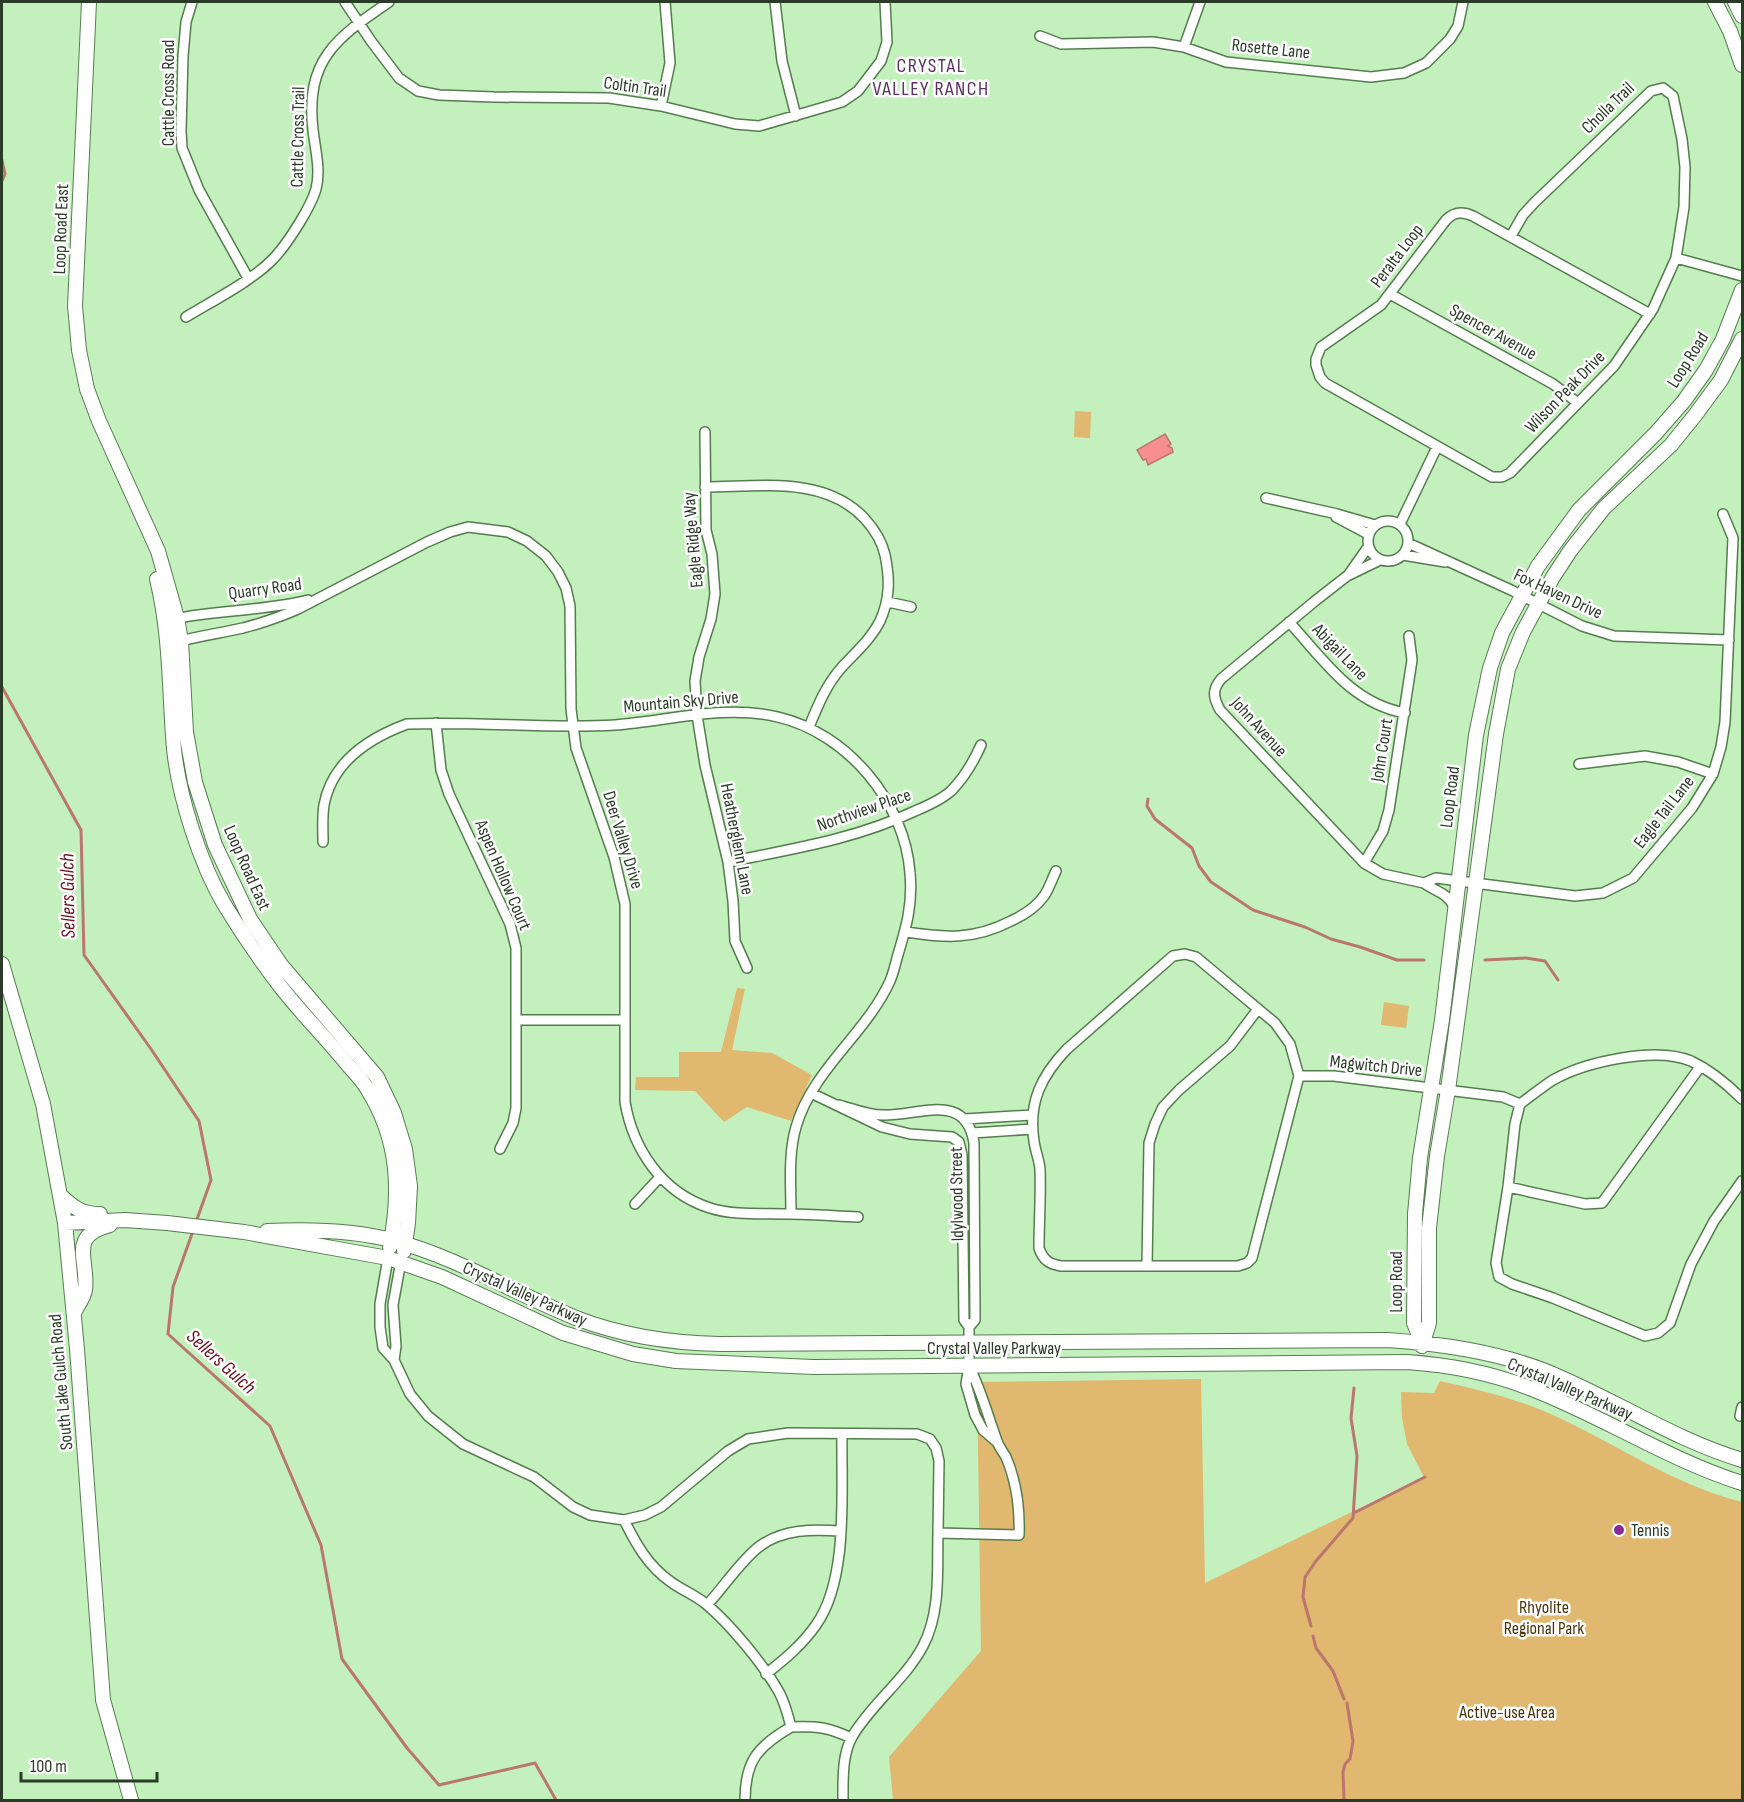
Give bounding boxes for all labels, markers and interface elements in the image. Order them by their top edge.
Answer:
street label: Rosette Lane [1231,34,1311,64]
street label: Cattle Cross Road [158,40,179,146]
district label: CRYSTAL VALLEY RANCH [872,54,990,101]
street label: Coltin Trail [602,72,668,102]
street label: Cholla Trail [1577,78,1639,138]
street label: Cattle Cross Trail [287,86,309,188]
street label: Loop Road East [49,183,73,275]
street label: Peralta Loop [1366,220,1428,292]
street label: Spencer Avenue [1446,299,1540,365]
street label: Loop Road [1663,328,1713,392]
street label: Wilson Peak Drive [1521,347,1609,437]
street label: Eagle Ridge Way [678,491,708,589]
street label: Fox Haven Drive [1510,564,1606,624]
street label: Quarry Road [227,573,303,605]
street label: Abigail Lane [1307,619,1372,685]
street label: Mountain Sky Drive [623,687,739,717]
street label: John Avenue [1226,692,1291,761]
street label: John Court [1366,716,1397,784]
street label: Loop Road [1436,765,1464,829]
street label: Eagle Tail Lane [1629,772,1699,852]
street label: Heatherglenn Lane [716,782,758,896]
street label: Northview Place [814,784,914,836]
street label: Deer Valley Drive [598,789,648,891]
street label: Aspen Hollow Court [470,816,536,934]
street label: Loop Road East [219,822,275,914]
water label: Sellers Gulch [55,853,81,939]
street label: Magwitch Drive [1329,1051,1423,1081]
street label: Idylwood Street [946,1146,968,1242]
street label: Loop Road [1386,1251,1407,1313]
street label: Crystal Valley Parkway [460,1257,591,1331]
street label: South Lake Gulch Road [45,1313,77,1451]
water label: Sellers Gulch [181,1325,261,1399]
street label: Crystal Valley Parkway [927,1338,1061,1359]
street label: Crystal Valley Parkway [1504,1353,1636,1425]
place label: Tennis [1631,1520,1670,1541]
marker: Tennis [1612,1523,1626,1537]
park label: Rhyolite Regional Park [1504,1597,1584,1639]
park label: Active-use Area [1458,1702,1555,1723]
scale bar [21,1745,158,1783]
text: 100 m [30,1756,67,1777]

